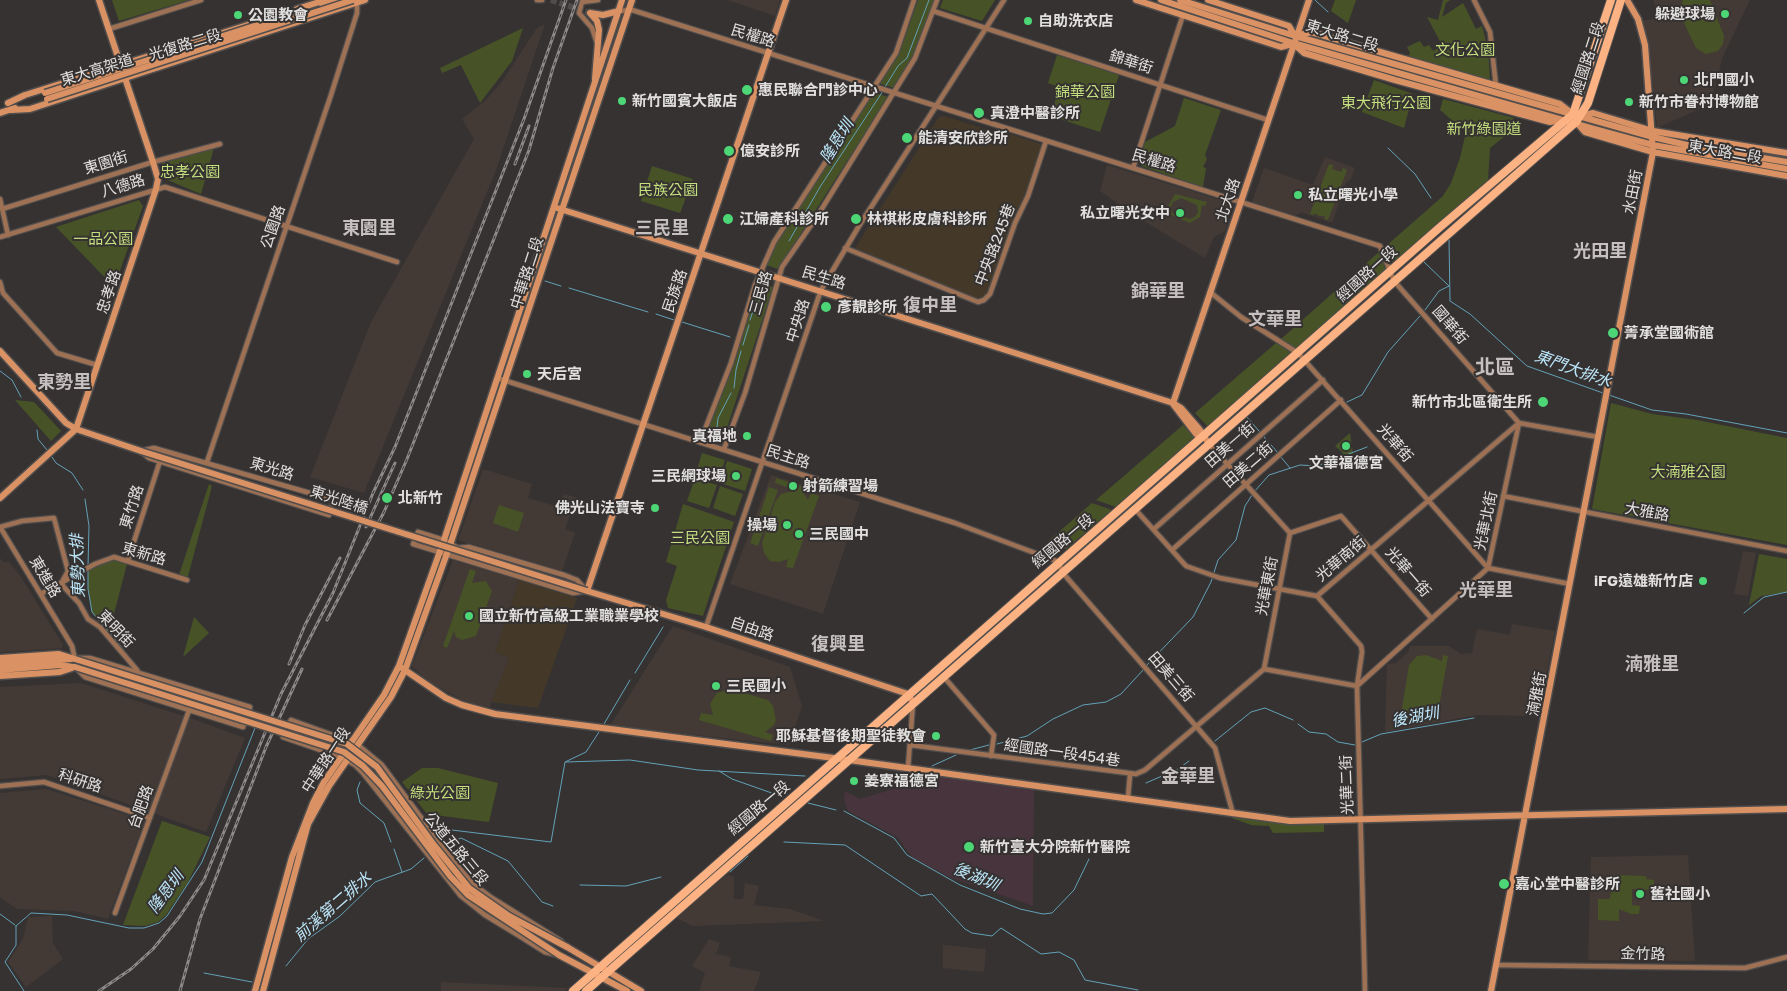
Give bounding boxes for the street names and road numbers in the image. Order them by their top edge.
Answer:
street label: 東大路二段 [1304,16,1380,56]
street label: 經國路二段 [1568,20,1608,96]
street label: 民權路 [729,21,777,51]
street label: 光復路二段 [147,25,223,65]
street label: 錦華街 [1107,46,1155,78]
street label: 東大高架道 [59,50,135,90]
street label: 東大路二段 [1687,137,1763,167]
street label: 民權路 [1130,146,1178,176]
street label: 東園街 [82,148,130,178]
street label: 水田街 [1620,168,1646,216]
street label: 八德路 [99,171,147,201]
street label: 北大路 [1212,176,1244,224]
street label: 中央路245巷 [971,201,1019,289]
street label: 公園路 [257,203,289,251]
street label: 中華路二段 [507,235,547,311]
street label: 經國路一段 [1333,242,1401,306]
street label: 民生路 [800,263,848,293]
street label: 民族路 [659,267,691,315]
street label: 忠孝路 [93,268,125,316]
street label: 三民路 [746,269,776,317]
street label: 中央路 [782,297,814,345]
street label: 國華街 [1428,302,1472,348]
street label: 田美一街 [1201,419,1259,471]
street label: 光華街 [1373,420,1417,466]
street label: 田美二街 [1219,439,1277,491]
street label: 民主路 [764,441,812,473]
street label: 東光路 [248,454,296,484]
street label: 東光陸橋 [308,482,370,518]
street label: 東竹路 [116,483,148,531]
street label: 光華北街 [1471,490,1501,552]
street label: 大雅路 [1623,499,1671,525]
street label: 經國路一段 [1028,510,1098,572]
street label: 光華南街 [1312,533,1370,585]
street label: 東新路 [120,539,168,569]
street label: 光華一街 [1382,543,1434,601]
street label: 東進路 [26,553,64,601]
street label: 光華東街 [1252,555,1282,617]
street label: 東明街 [94,607,138,651]
street label: 自由路 [728,613,776,645]
street label: 田美三街 [1145,648,1197,706]
street label: 湳雅街 [1524,670,1550,718]
street label: 中華路一段 [298,724,354,796]
street label: 經國路一段454巷 [1003,736,1121,770]
street label: 光華二街 [1337,755,1357,815]
street label: 科研路 [56,765,104,797]
street label: 經國路一段 [724,777,794,839]
street label: 台肥路 [125,783,157,831]
street label: 公道五路三段 [420,809,492,889]
street label: 金竹路 [1620,944,1666,964]

